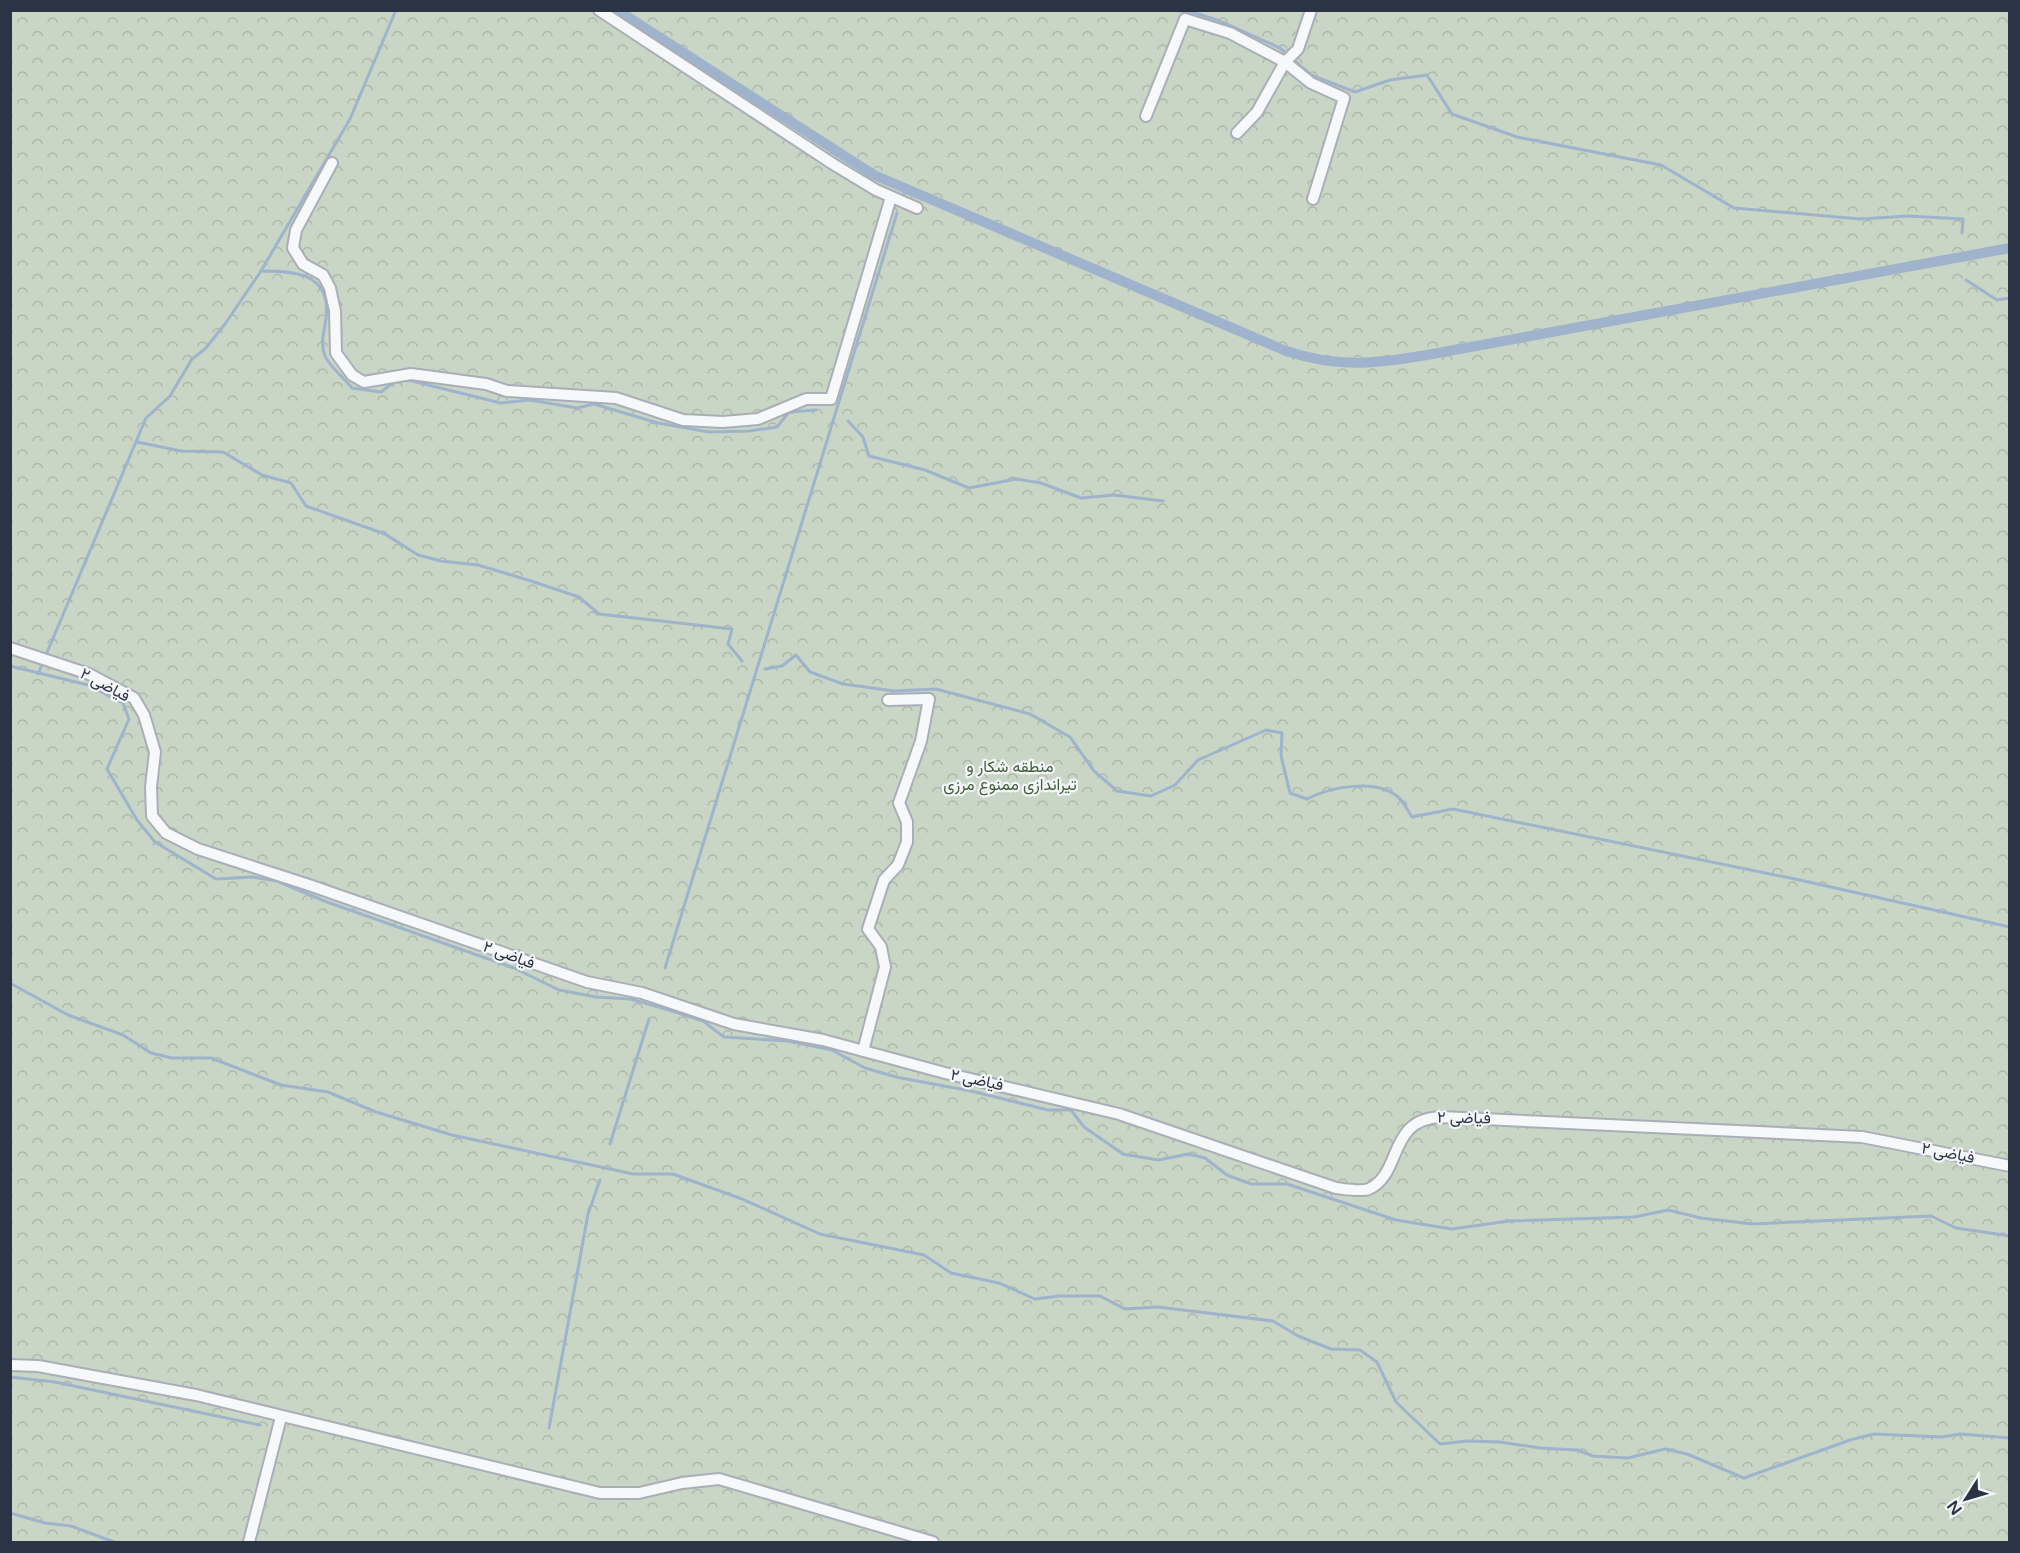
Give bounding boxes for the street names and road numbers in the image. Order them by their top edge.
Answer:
street label: فیاضی ۲ [77,664,133,706]
street label: فیاضی ۲ [480,936,538,974]
street label: فیاضی ۲ [949,1065,1005,1095]
street label: فیاضی ۲ [1437,1108,1491,1128]
street label: فیاضی ۲ [1920,1138,1976,1168]

